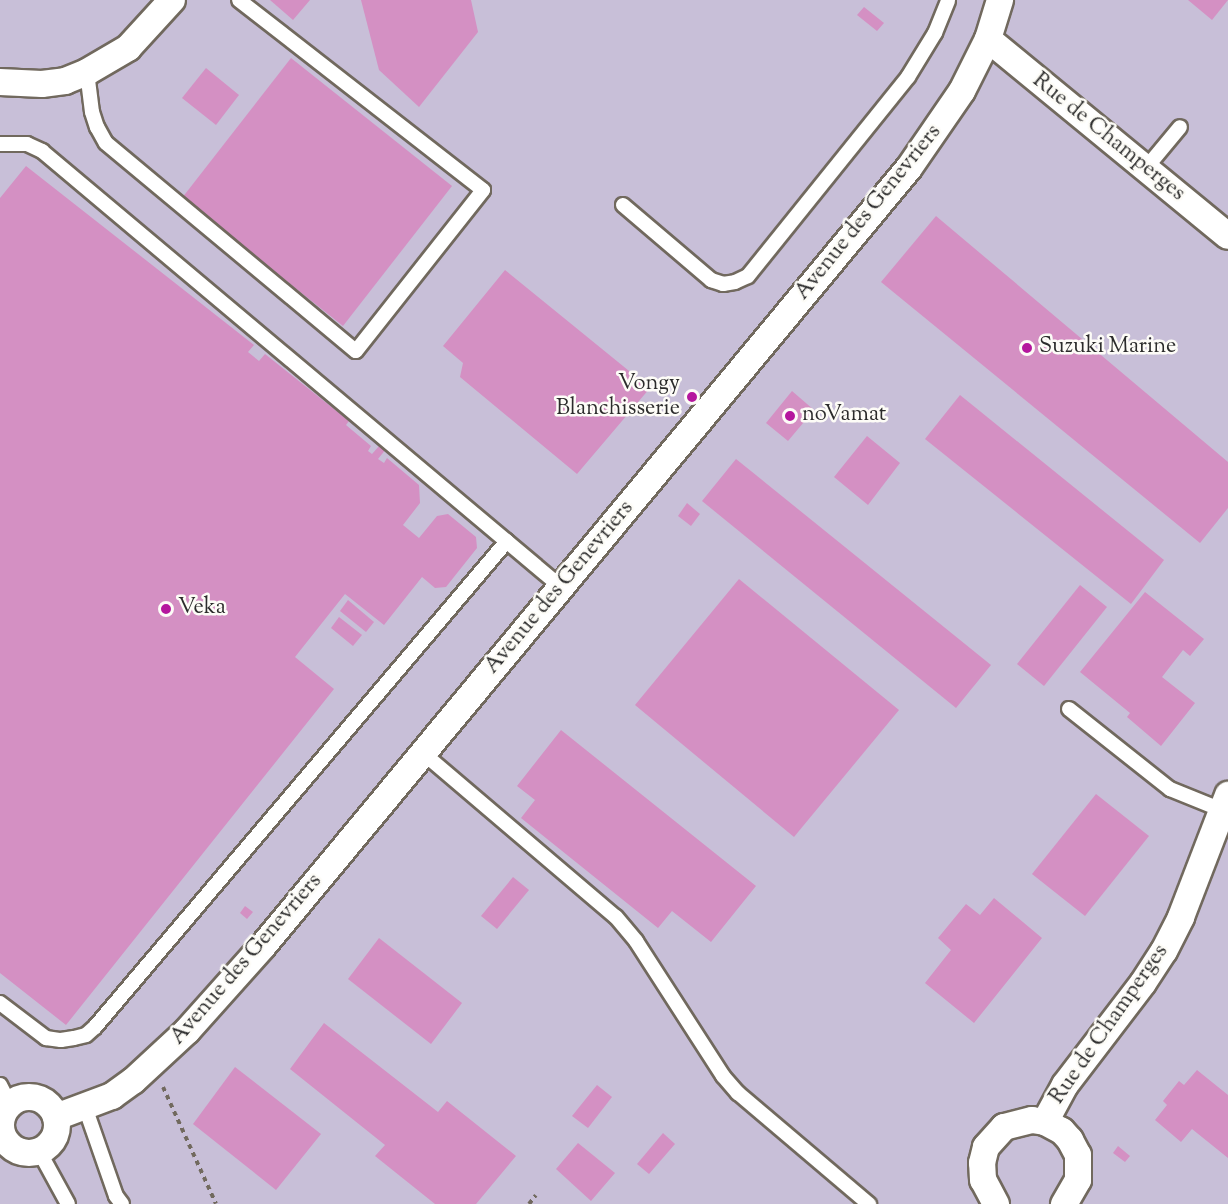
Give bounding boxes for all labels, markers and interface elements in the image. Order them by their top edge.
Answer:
street label: Rue de Champerges [1026,68,1190,208]
street label: Avenue des Genevriers [790,120,948,306]
place label: Suzuki Marine [1039,335,1176,361]
marker: Suzuki Marine [1020,341,1034,355]
place label: Vongy Blanchisserie [556,371,680,422]
marker: Vongy Blanchisserie [685,390,699,404]
place label: noVamat [802,403,886,429]
marker: noVamat [783,409,797,423]
street label: Avenue des Genevriers [480,496,640,680]
place label: Veka [178,596,226,622]
marker: Veka [159,602,173,616]
street label: Avenue des Genevriers [166,869,328,1051]
street label: Rue de Champerges [1045,940,1175,1110]

